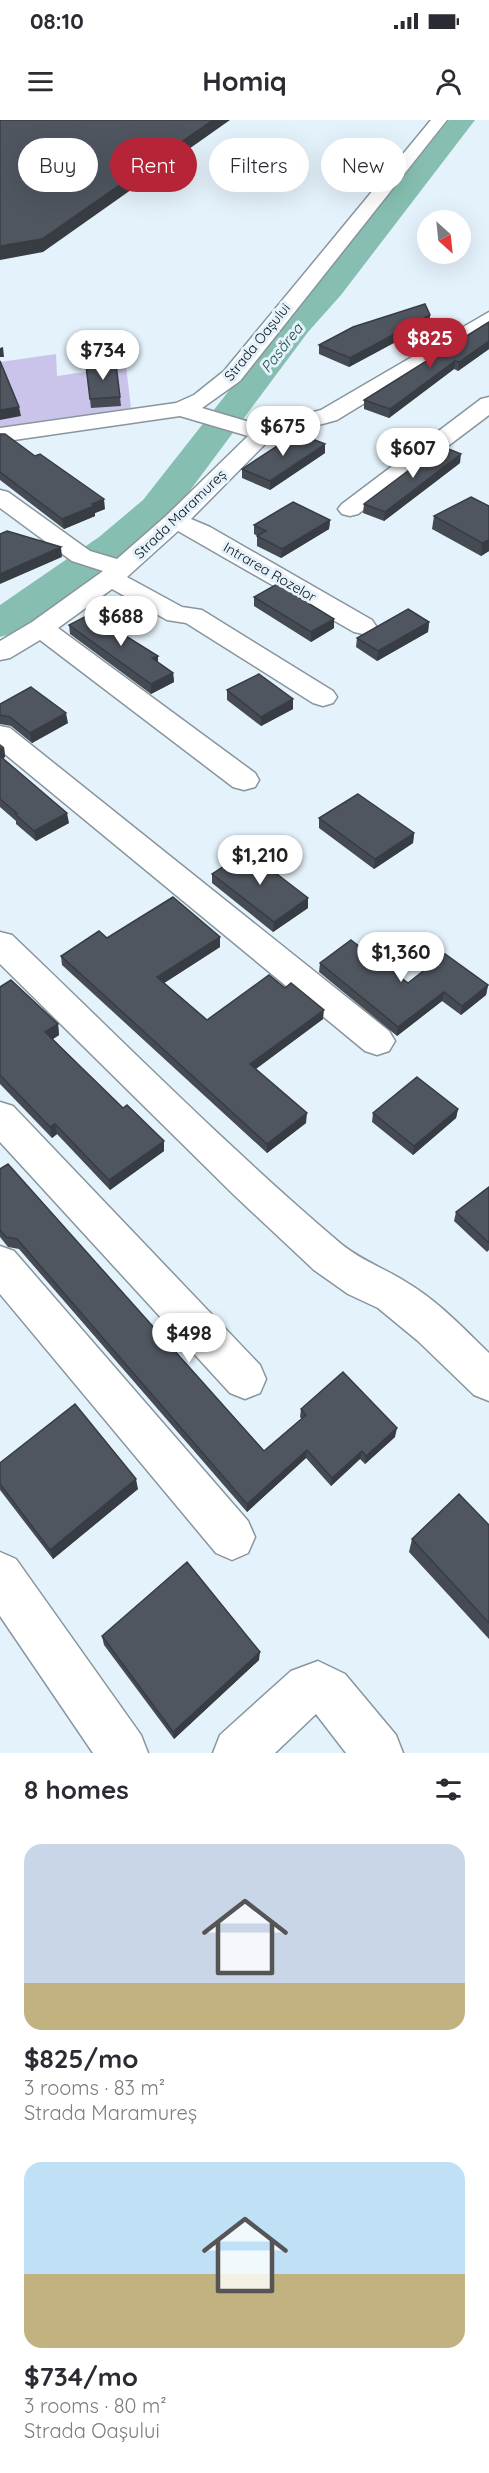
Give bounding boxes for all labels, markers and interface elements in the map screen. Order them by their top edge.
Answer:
text: 08:10 [30,7,84,35]
text: Homiq [202,64,287,98]
icon: menu [24,65,57,98]
icon: person [432,65,465,98]
chip: Buy [18,138,98,192]
chip: Rent [110,138,197,192]
chip: Filters [209,138,309,192]
chip: New [321,138,406,192]
north arrow [417,210,471,264]
map controls [417,210,471,264]
street label: Strada Oașului [220,299,294,385]
pin: $825 [394,318,466,369]
water label: Pasărea [256,319,307,376]
text: $825 [407,325,453,350]
pin: $734 [67,330,139,381]
text: $734 [80,337,126,362]
pin: $675 [247,406,319,457]
text: $675 [260,413,306,438]
pin: $607 [377,428,449,479]
text: $607 [390,435,436,460]
street label: Strada Maramureș [130,465,230,563]
street label: Intrarea Rozelor [220,538,320,606]
pin: $688 [85,596,157,647]
text: $688 [99,603,143,628]
pin: $1,210 [211,835,309,886]
text: $1,210 [232,842,288,867]
pin: $1,360 [352,932,450,983]
text: $1,360 [371,939,431,964]
pin: $498 [153,1313,225,1364]
text: $498 [166,1320,212,1345]
text: 8 homes [24,1773,129,1806]
icon: filters [432,1773,465,1806]
icon: home [191,1883,299,1991]
text: $825/mo [24,2042,139,2075]
text: 3 rooms · 83 m² [24,2075,165,2100]
text: Strada Maramureș [24,2100,197,2125]
icon: home [191,2201,299,2309]
text: $734/mo [24,2360,138,2393]
text: 3 rooms · 80 m² [24,2393,167,2418]
text: Strada Oașului [24,2418,160,2443]

